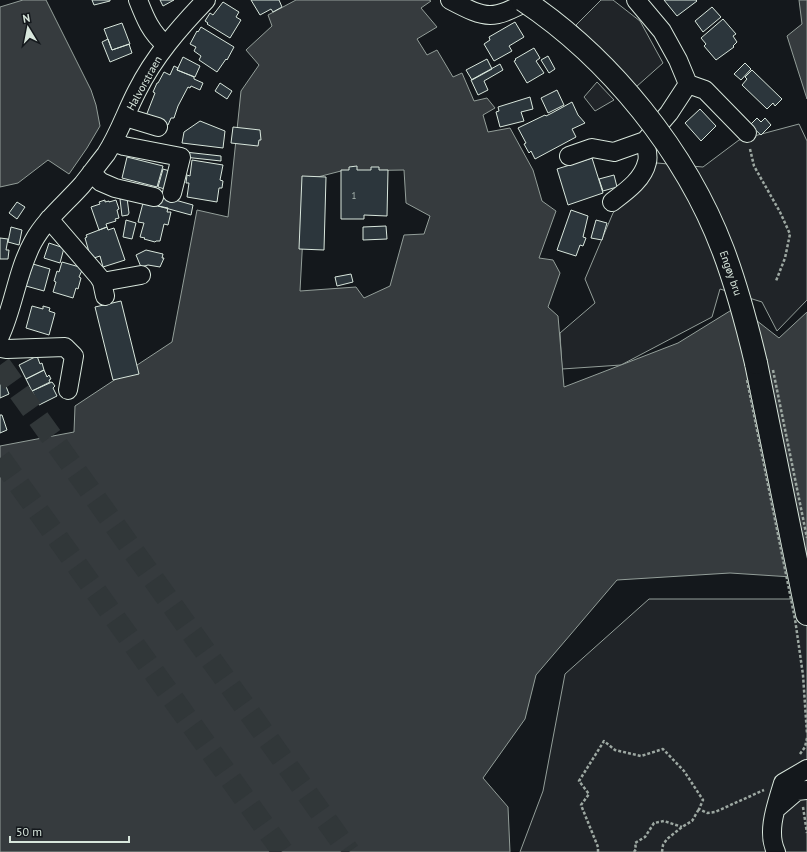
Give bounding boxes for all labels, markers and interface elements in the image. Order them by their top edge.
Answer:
north arrow [8,8,48,48]
text: N [21,11,31,26]
street label: Halvorstraen [123,53,165,113]
house number: 1 [352,190,357,201]
street label: Engøy bru [717,249,745,297]
scale bar [10,818,129,844]
text: 50 m [16,824,42,839]

